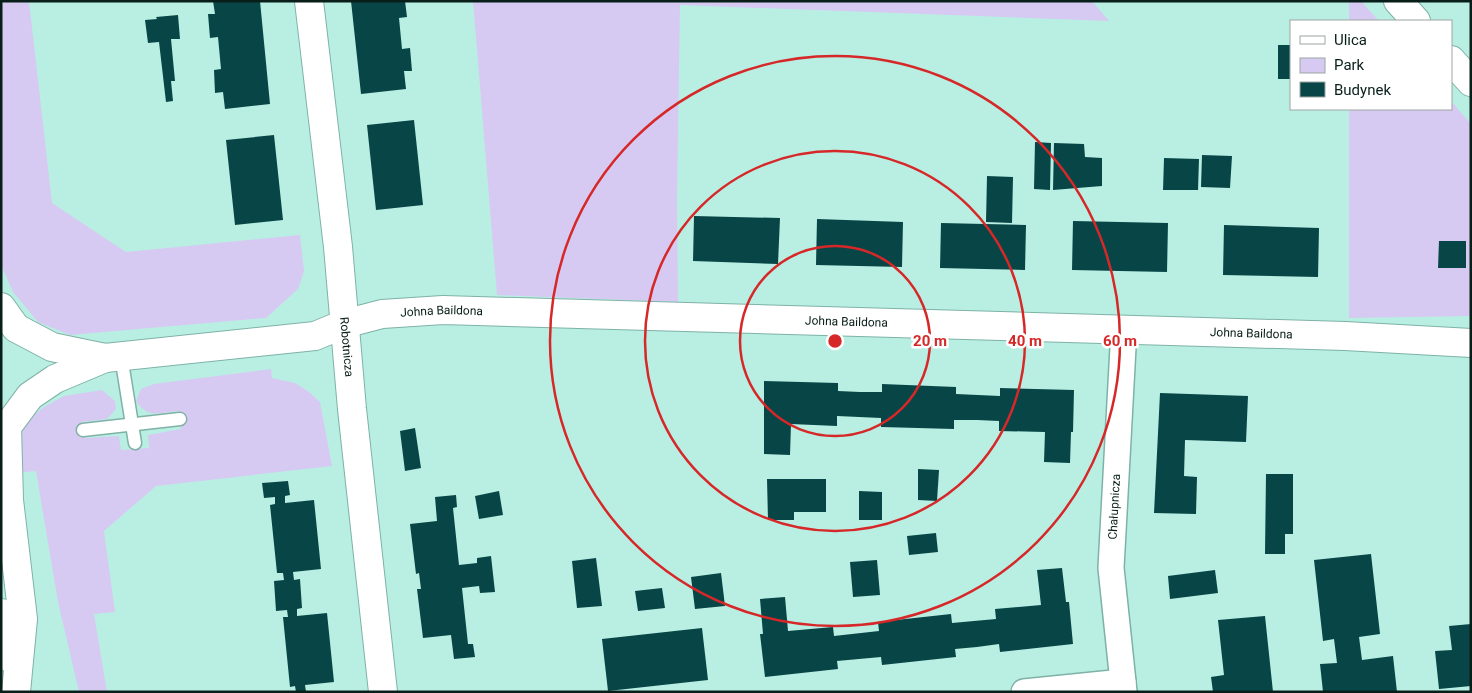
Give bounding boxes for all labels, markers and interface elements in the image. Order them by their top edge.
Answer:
legend [1290,20,1452,110]
text: Ulica [1334,31,1367,49]
text: Park [1334,56,1365,74]
text: Budynek [1334,81,1391,99]
street label: Johna Baildona [400,303,483,320]
street label: Johna Baildona [805,313,888,330]
street label: Robotnicza [337,316,356,377]
street label: Johna Baildona [1210,325,1293,341]
centre of rings [826,332,844,350]
text: 20 m [913,332,947,350]
text: 40 m [1008,332,1042,350]
text: 60 m [1103,332,1137,350]
street label: Chałupnicza [1106,473,1123,540]

